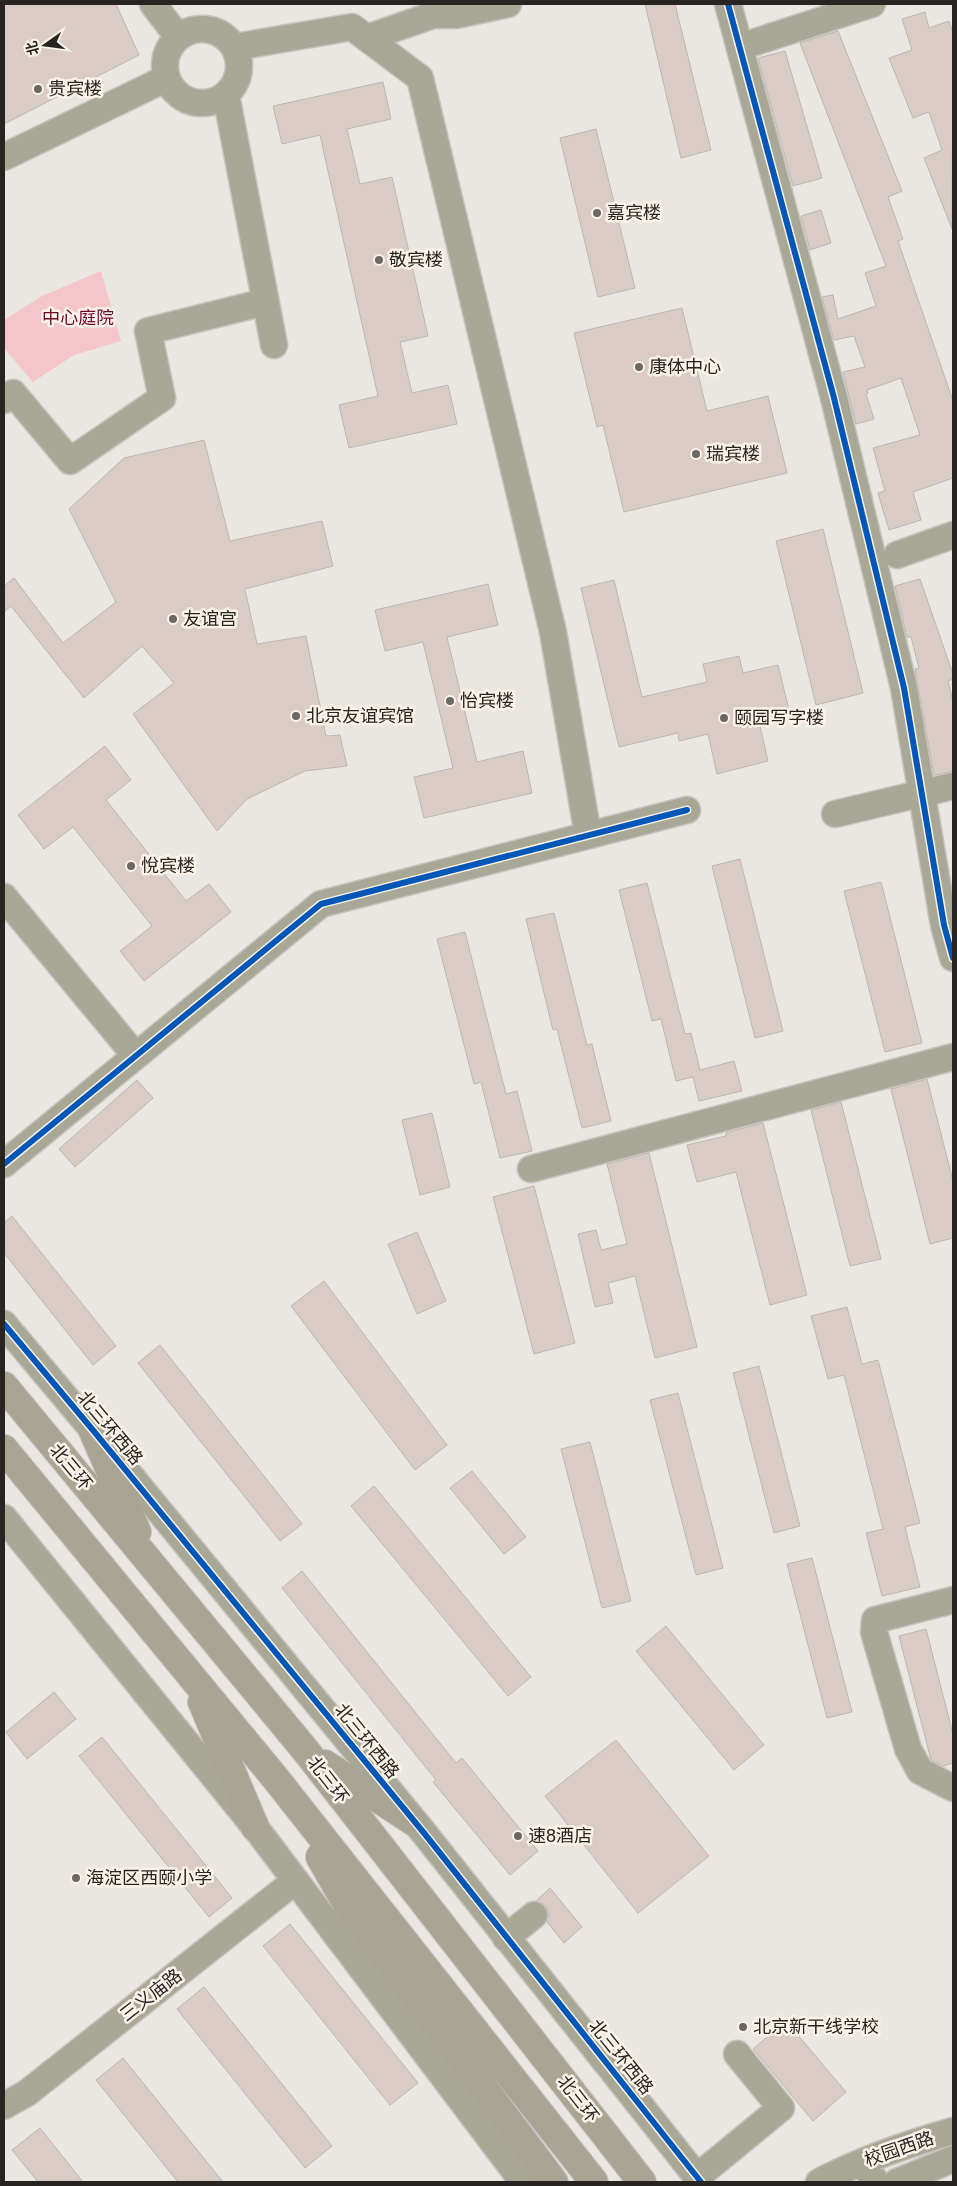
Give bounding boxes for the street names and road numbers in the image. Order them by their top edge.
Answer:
street label: 北三环西路 [73,1387,147,1469]
street label: 北三环 [46,1440,96,1494]
street label: 北三环西路 [331,1700,403,1782]
street label: 北三环 [303,1753,353,1807]
street label: 三义庙路 [116,1965,186,2025]
street label: 北三环西路 [585,2016,657,2098]
street label: 北三环 [553,2072,603,2126]
street label: 校园西路 [862,2128,936,2170]

